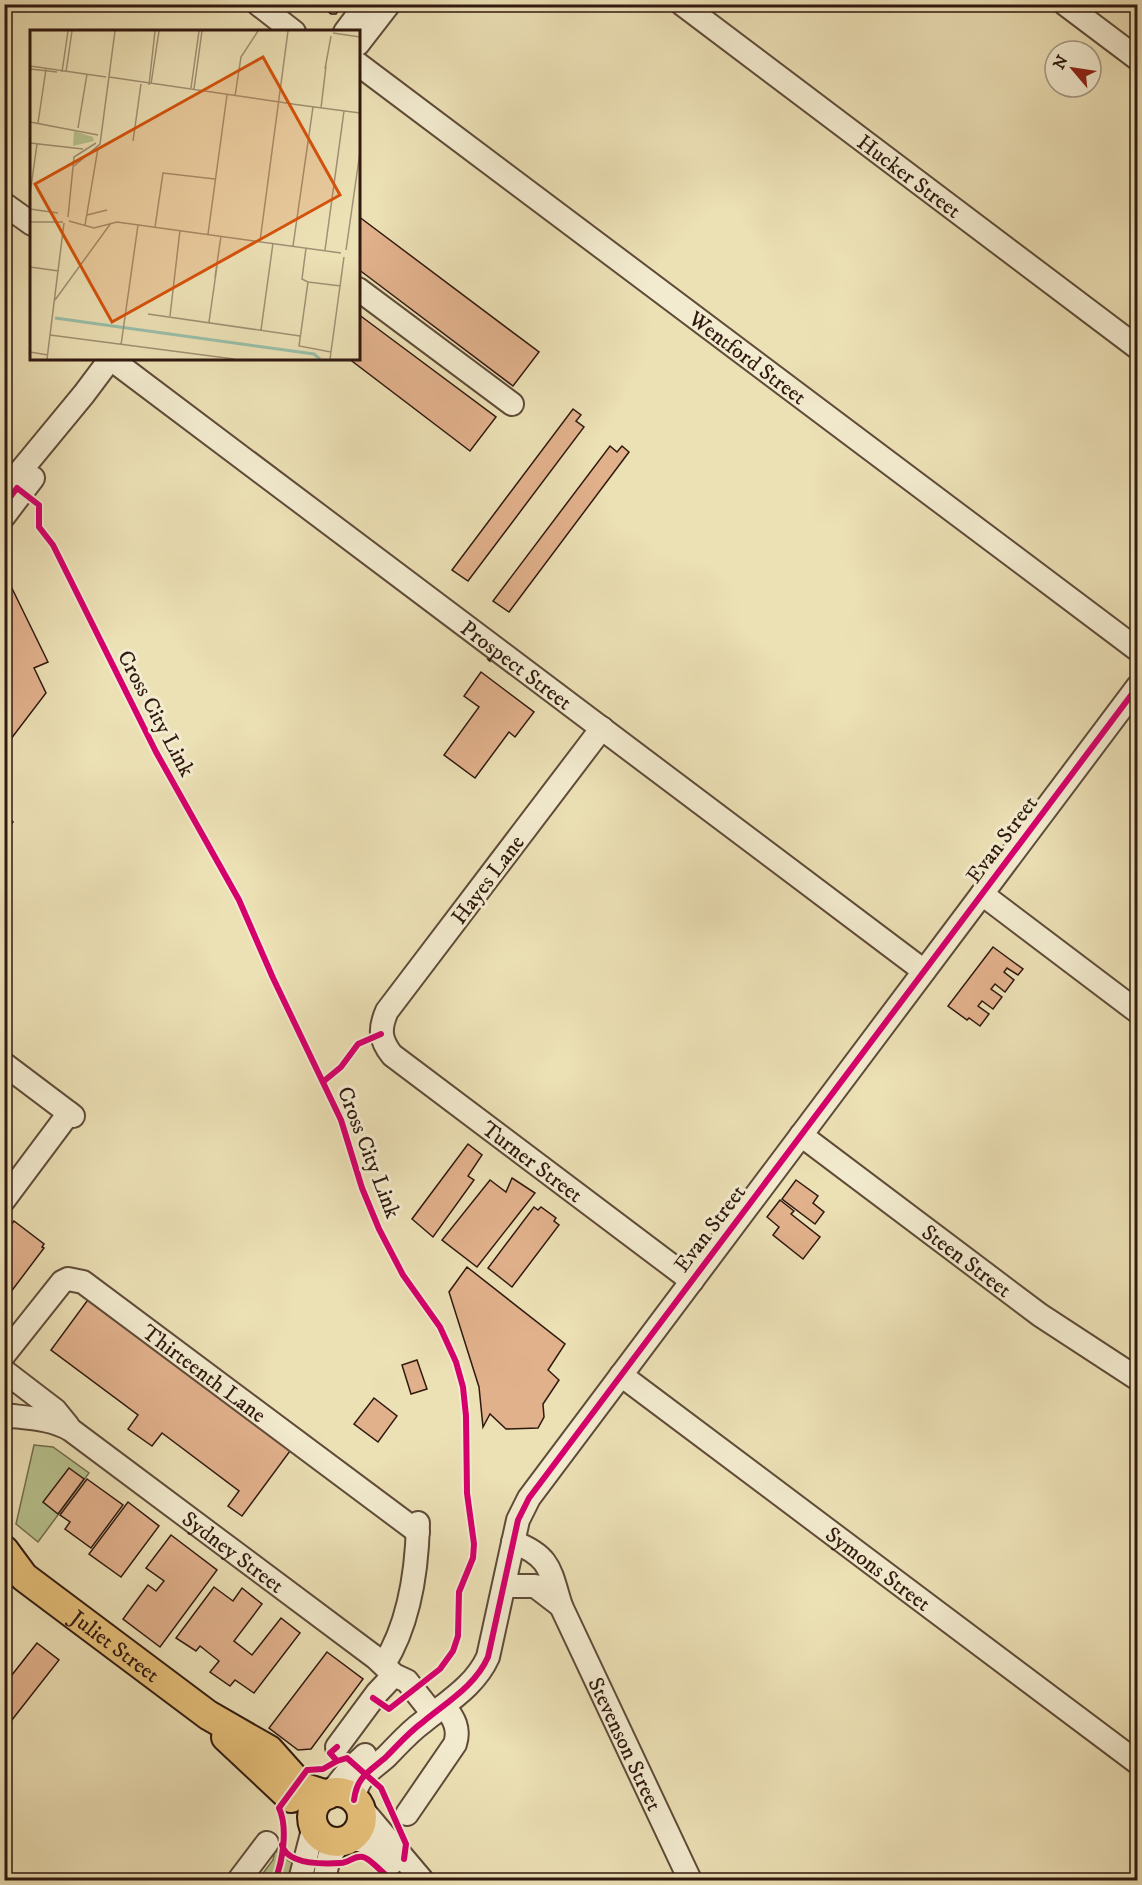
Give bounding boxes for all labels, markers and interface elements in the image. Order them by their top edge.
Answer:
inset map [30,30,360,360]
north arrow [1043,39,1103,99]
text: N [1049,52,1073,73]
street label: Hucker Street [851,129,966,225]
street label: Wentford Street [682,305,811,411]
street label: Prospect Street [455,615,577,716]
street label: Cross City Link [111,646,200,782]
street label: Evan Street [961,791,1044,889]
street label: Hayes Lane [446,830,531,930]
street label: Cross City Link [331,1083,406,1222]
street label: Turner Street [476,1116,588,1209]
street label: Evan Street [669,1180,752,1278]
street label: Steen Street [916,1219,1016,1304]
street label: Thirteenth Lane [136,1319,271,1429]
street label: Sydney Street [176,1506,289,1599]
street label: Symons Street [820,1521,936,1618]
street label: Juliet Street [63,1604,164,1689]
street label: Stevenson Street [581,1673,667,1815]

